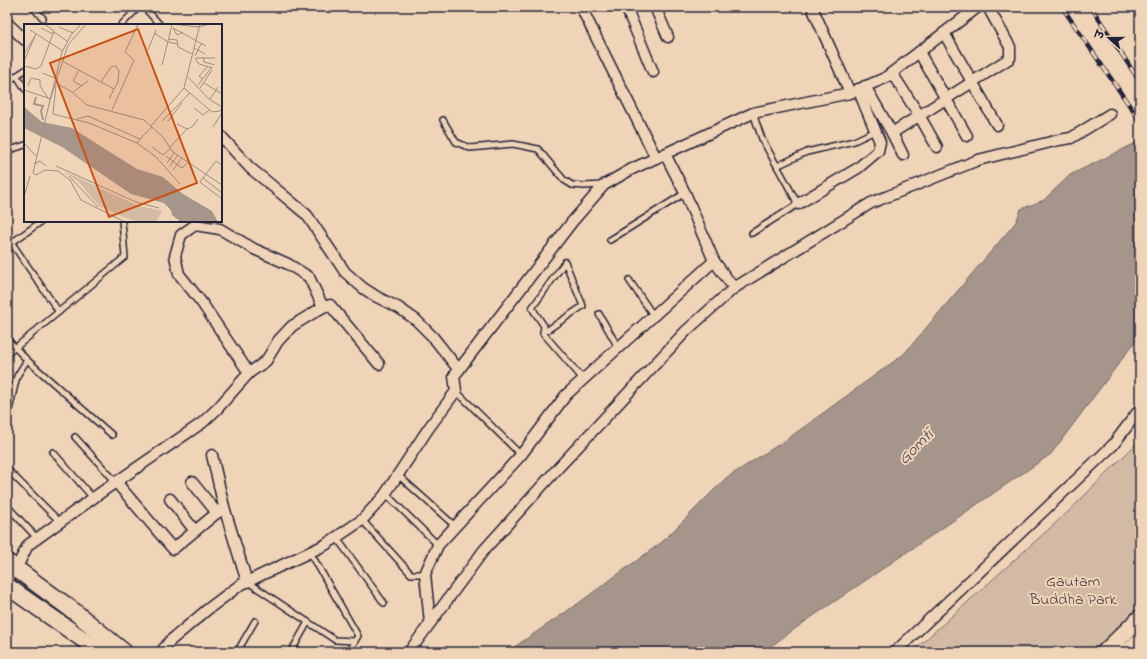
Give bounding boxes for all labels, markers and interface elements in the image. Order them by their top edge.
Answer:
north arrow [1089,18,1129,58]
inset map [24,24,222,222]
text: उ [1091,27,1110,42]
water label: Gomtī [893,421,942,471]
park label: Gautam Buddha Park [1028,570,1117,612]

